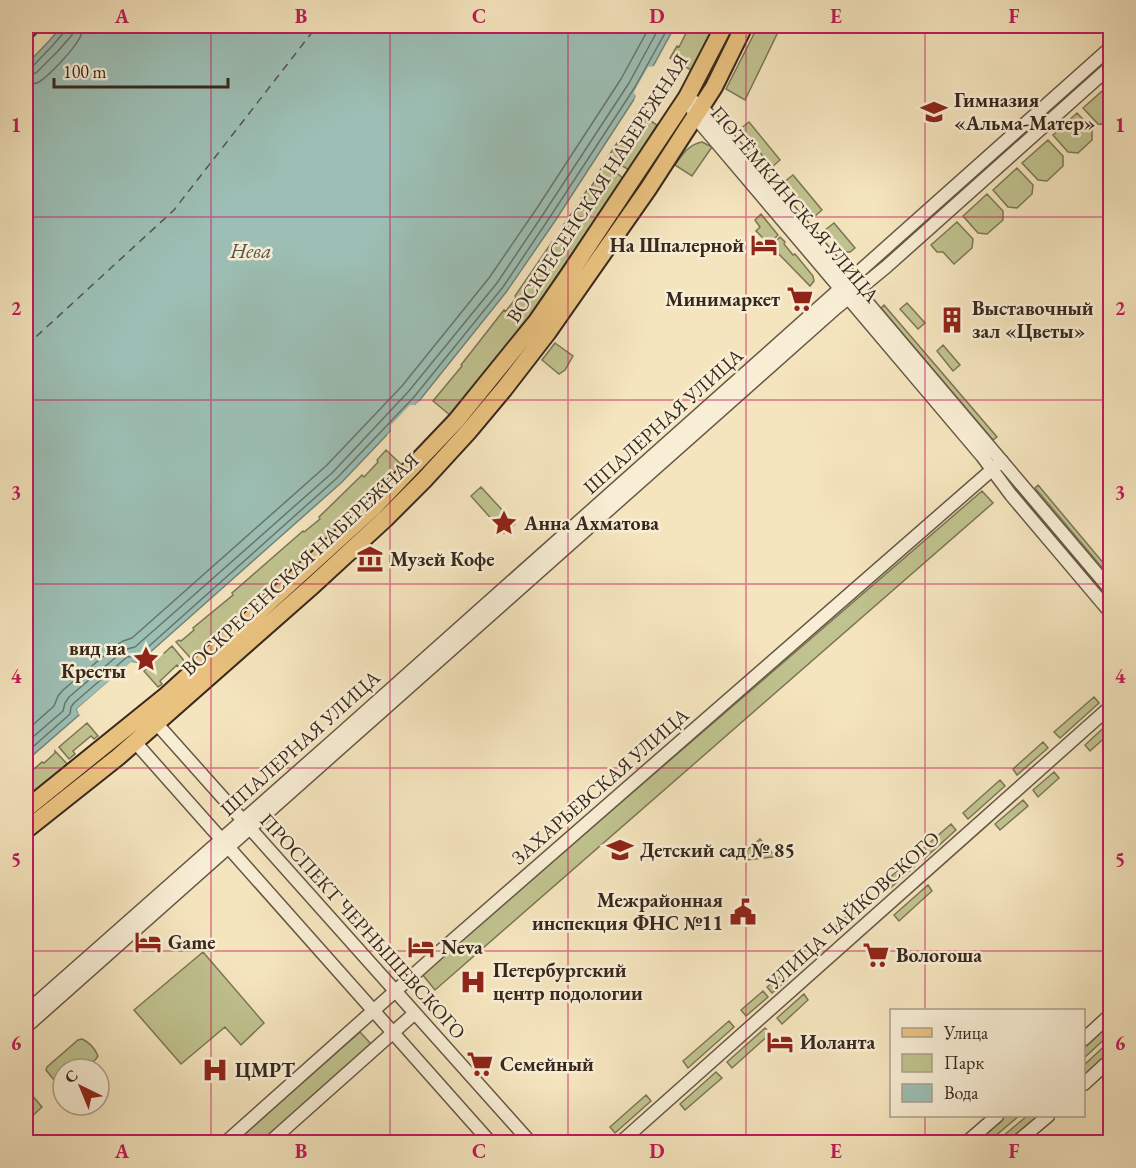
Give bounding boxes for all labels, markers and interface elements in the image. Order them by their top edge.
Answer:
text: A [114,3,130,29]
text: B [295,3,307,29]
text: C [472,3,486,29]
text: D [649,3,665,29]
text: E [830,3,842,29]
text: F [1009,3,1020,29]
street label: ВОСКРЕСЕНСКАЯ НАБЕРЕЖНАЯ [500,49,694,327]
scale bar [54,51,228,89]
text: 100 m [63,60,107,83]
place label: Гимназия «Альма-Матер» [954,87,1096,136]
school or university icon: Гимназия «Альма-Матер» [919,97,949,127]
street label: ПОТЁМКИНСКАЯ УЛИЦА [705,100,885,308]
text: 1 [11,112,21,138]
text: 1 [1115,112,1125,138]
hotel icon: На Шпалерной [749,230,779,260]
place label: На Шпалерной [610,232,744,258]
water label: Нева [229,237,272,264]
supermarket icon: Минимаркет [785,284,815,314]
place label: Минимаркет [665,286,780,312]
text: 2 [11,295,22,321]
place label: Выставочный зал «Цветы» [972,295,1094,344]
text: 2 [1115,295,1126,321]
building icon: Выставочный зал «Цветы» [937,305,967,335]
street label: ШПАЛЕРНАЯ УЛИЦА [578,342,748,500]
street label: ВОСКРЕСЕНСКАЯ НАБЕРЕЖНАЯ [176,447,424,681]
text: 3 [11,479,21,505]
text: 3 [1115,479,1125,505]
place icon: Анна Ахматова [489,508,519,538]
place label: Анна Ахматова [523,510,659,536]
museum icon: Музей Кофе [355,544,385,574]
place label: Музей Кофе [390,546,495,572]
place label: вид на Кресты [61,635,126,684]
place icon: вид на Кресты [131,644,161,674]
text: 4 [11,663,22,689]
text: 4 [1115,663,1126,689]
street label: ШПАЛЕРНАЯ УЛИЦА [215,664,385,822]
street label: ЗАХАРЬЕВСКАЯ УЛИЦА [506,702,694,870]
street label: ПРОСПЕКТ ЧЕРНЫШЕВСКОГО [254,807,472,1045]
street label: УЛИЦА ЧАЙКОВСКОГО [760,825,945,996]
school or university icon: Детский сад № 85 [605,835,635,865]
place label: Детский сад № 85 [640,837,795,863]
text: 5 [11,846,21,872]
text: 5 [1115,846,1125,872]
place label: Межрайонная инспекция ФНС №11 [532,887,723,936]
public building icon: Межрайонная инспекция ФНС №11 [728,897,758,927]
hotel icon: Game [133,927,163,957]
place label: Game [168,929,216,955]
hotel icon: Neva [406,932,436,962]
place label: Neva [441,934,483,960]
supermarket icon: Вологоша [861,940,891,970]
place label: Вологоша [896,942,982,968]
place label: Петербургский центр подологии [493,957,643,1006]
hospital icon: Петербургский центр подологии [458,967,488,997]
legend [890,1009,1085,1117]
text: Улица [943,1021,989,1044]
hotel icon: Иоланта [765,1027,795,1057]
place label: Иоланта [800,1029,875,1055]
text: 6 [11,1030,22,1056]
text: 6 [1115,1030,1126,1056]
supermarket icon: Семейный [465,1049,495,1079]
place label: Семейный [500,1051,594,1077]
text: Парк [944,1051,984,1074]
hospital icon: ЦМРТ [200,1055,230,1085]
north arrow [51,1057,111,1117]
place label: ЦМРТ [235,1057,295,1083]
text: С [60,1065,82,1088]
text: Вода [944,1081,979,1104]
text: A [114,1138,130,1164]
text: B [295,1138,307,1164]
text: C [472,1138,486,1164]
text: D [649,1138,665,1164]
text: E [830,1138,842,1164]
text: F [1009,1138,1020,1164]

